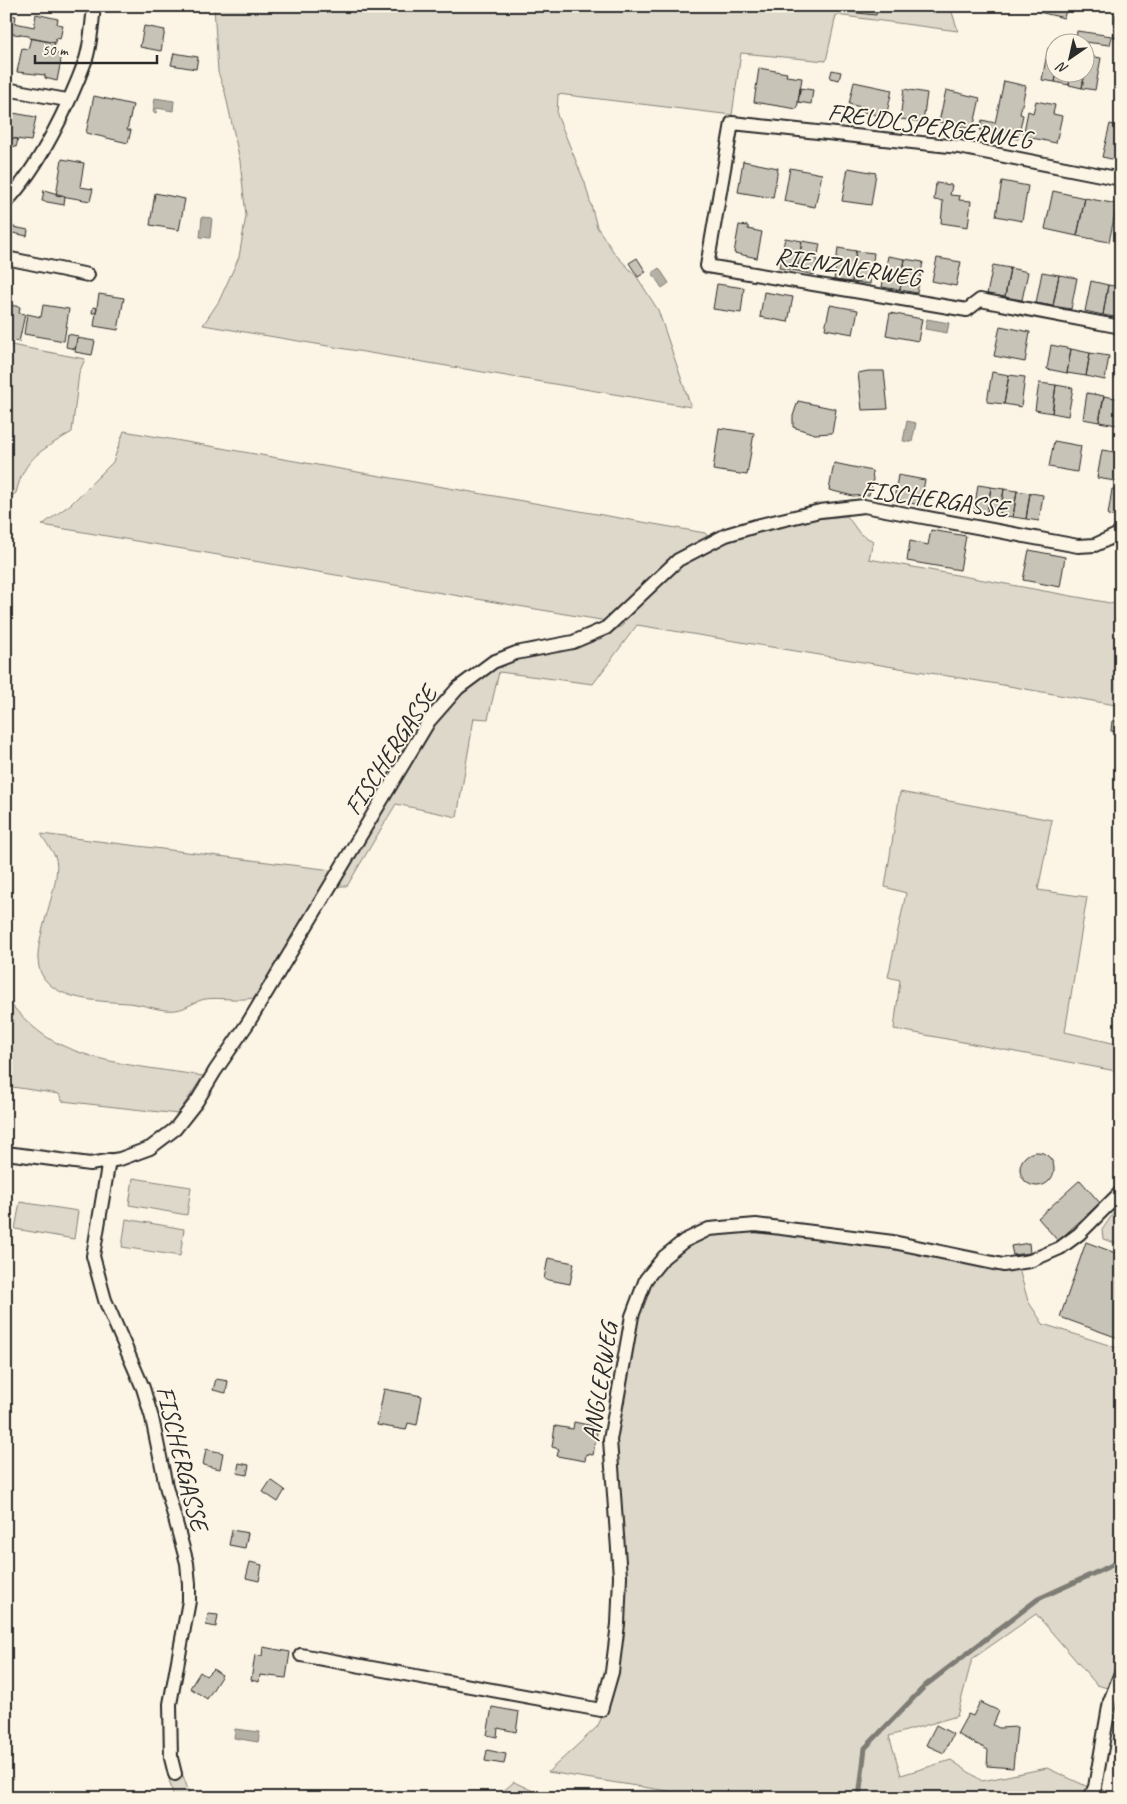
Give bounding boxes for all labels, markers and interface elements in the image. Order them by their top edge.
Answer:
scale bar [35,32,158,64]
north arrow [1044,32,1094,82]
text: 50 m [42,41,69,60]
text: N [1053,58,1071,78]
street label: FREUDLSPERGERWEG [826,96,1036,156]
street label: RIENZNERWEG [773,240,926,295]
street label: FISCHERGASSE [860,473,1013,525]
street label: FISCHERGASSE [337,678,446,821]
street label: ANGLERWEG [575,1317,626,1444]
street label: FISCHERGASSE [149,1383,216,1536]

